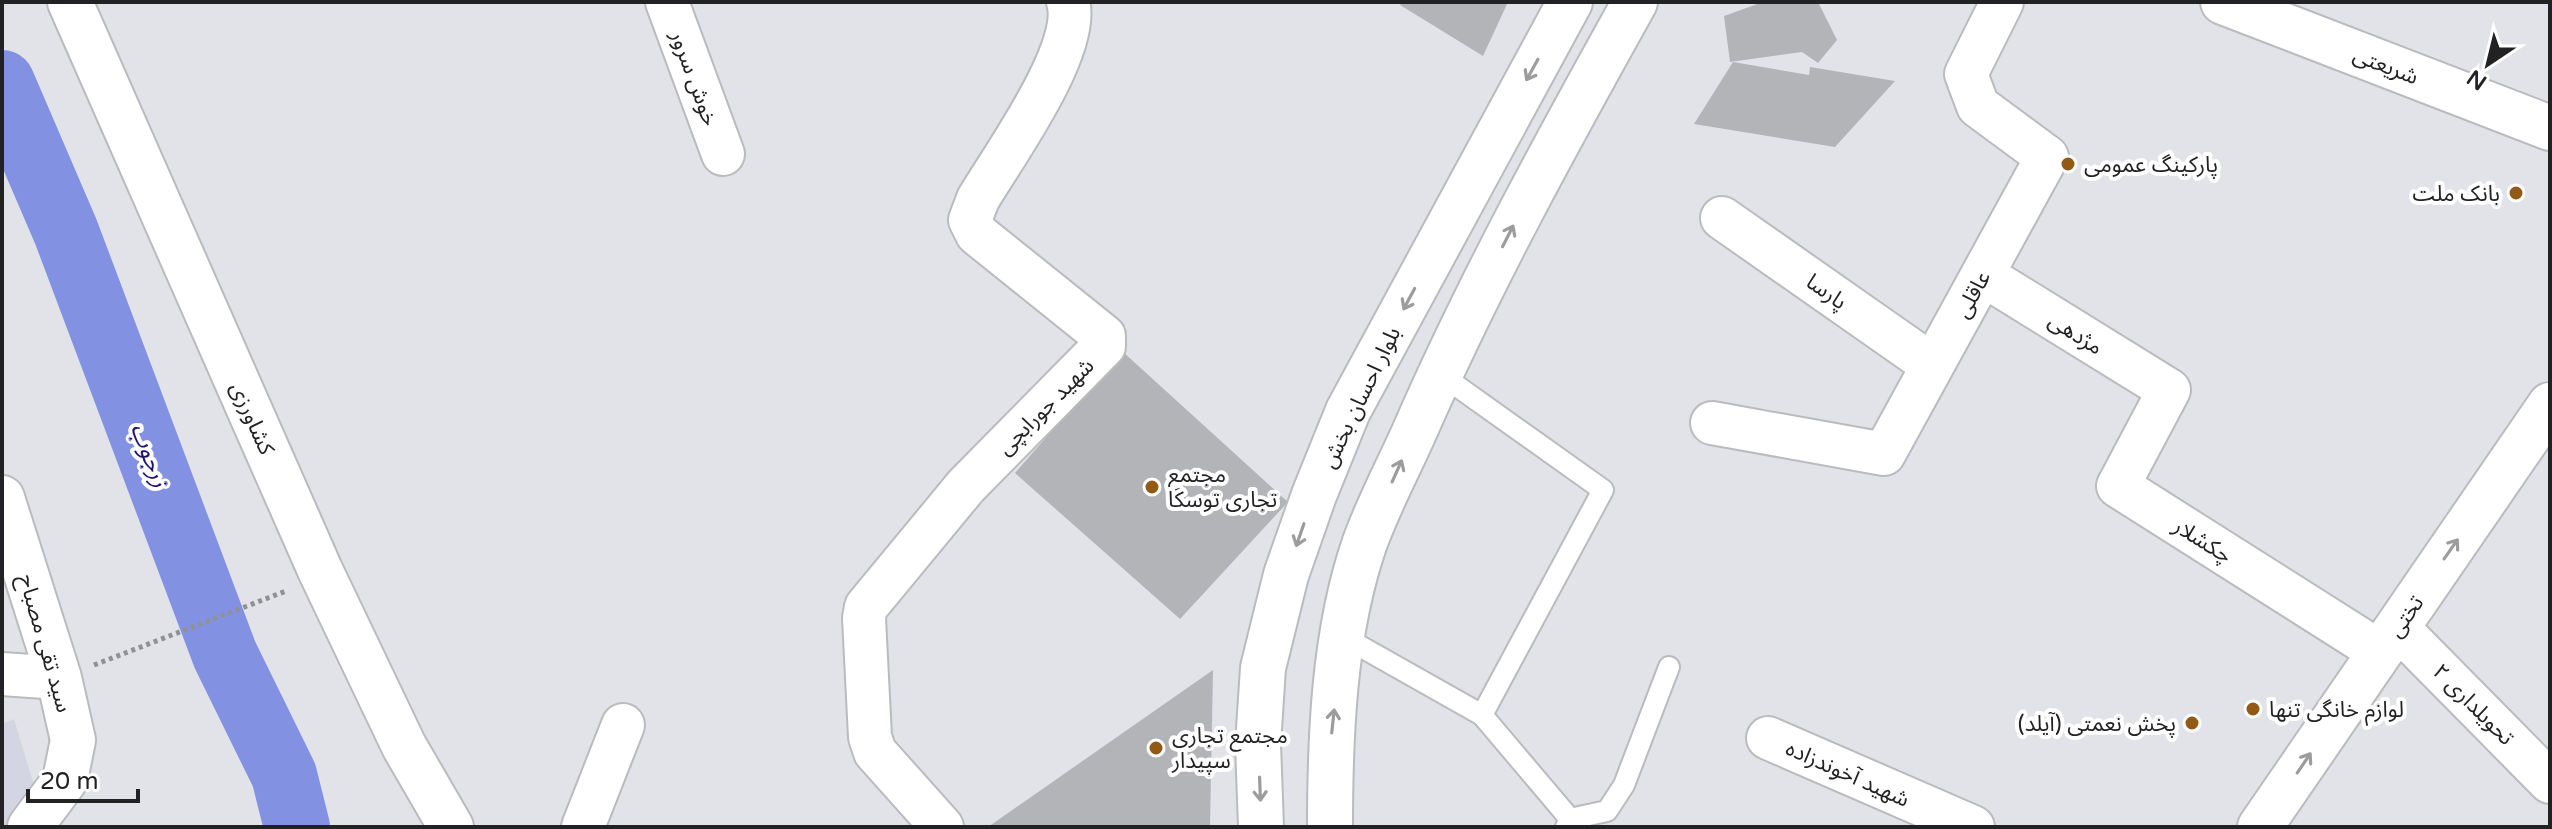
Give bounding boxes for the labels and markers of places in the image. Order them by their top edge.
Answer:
place label: پارکینگ عمومی [2084,152,2218,179]
marker: پارکینگ عمومی [2059,155,2077,173]
place label: بانک ملت [2412,181,2500,207]
marker: بانک ملت [2507,184,2525,202]
place label: مجتمع تجاری توسکا [1168,462,1277,513]
marker: مجتمع تجاری توسکا [1143,478,1161,496]
place label: لوازم خانگی تنها [2269,697,2404,726]
marker: لوازم خانگی تنها [2244,700,2262,718]
place label: پخش نعمتی (آیلد) [2018,711,2176,738]
marker: پخش نعمتی (آیلد) [2183,714,2201,732]
place label: مجتمع تجاری سپیدار [1171,723,1288,775]
marker: مجتمع تجاری سپیدار [1147,739,1165,757]

